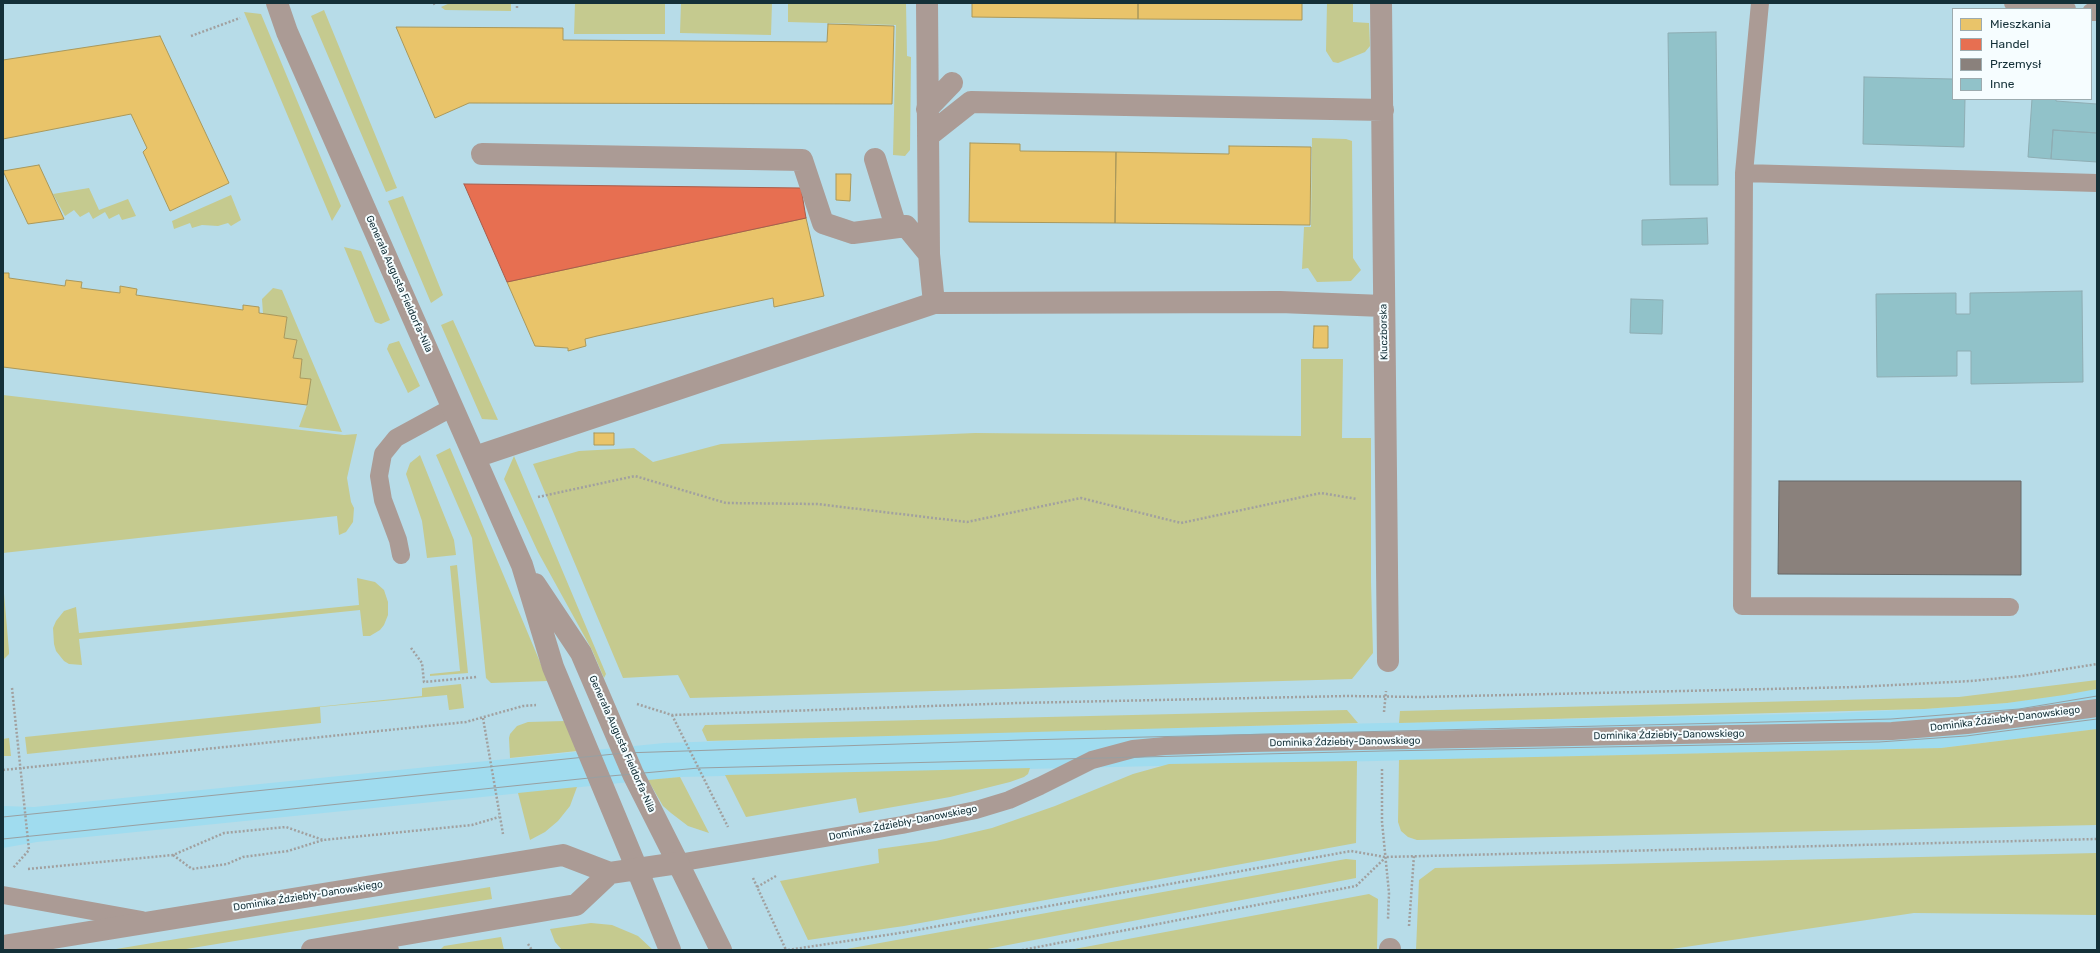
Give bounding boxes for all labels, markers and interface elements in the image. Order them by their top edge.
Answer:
legend [1952,8,2092,100]
text: Mieszkania [1990,17,2051,31]
text: Handel [1990,37,2029,51]
text: Przemysł [1990,57,2041,71]
text: Inne [1990,77,2015,91]
street label: Generała Augusta Fieldorfa-Nila [363,214,435,354]
street label: Kluczborska [1378,304,1390,360]
street label: Generała Augusta Fieldorfa-Nila [586,674,658,814]
street label: Dominika Ździebły-Danowskiego [1929,704,2081,734]
street label: Dominika Ździebły-Danowskiego [1593,728,1745,742]
street label: Dominika Ździebły-Danowskiego [1269,735,1421,749]
street label: Dominika Ździebły-Danowskiego [828,803,978,843]
street label: Dominika Ździebły-Danowskiego [232,878,384,914]

